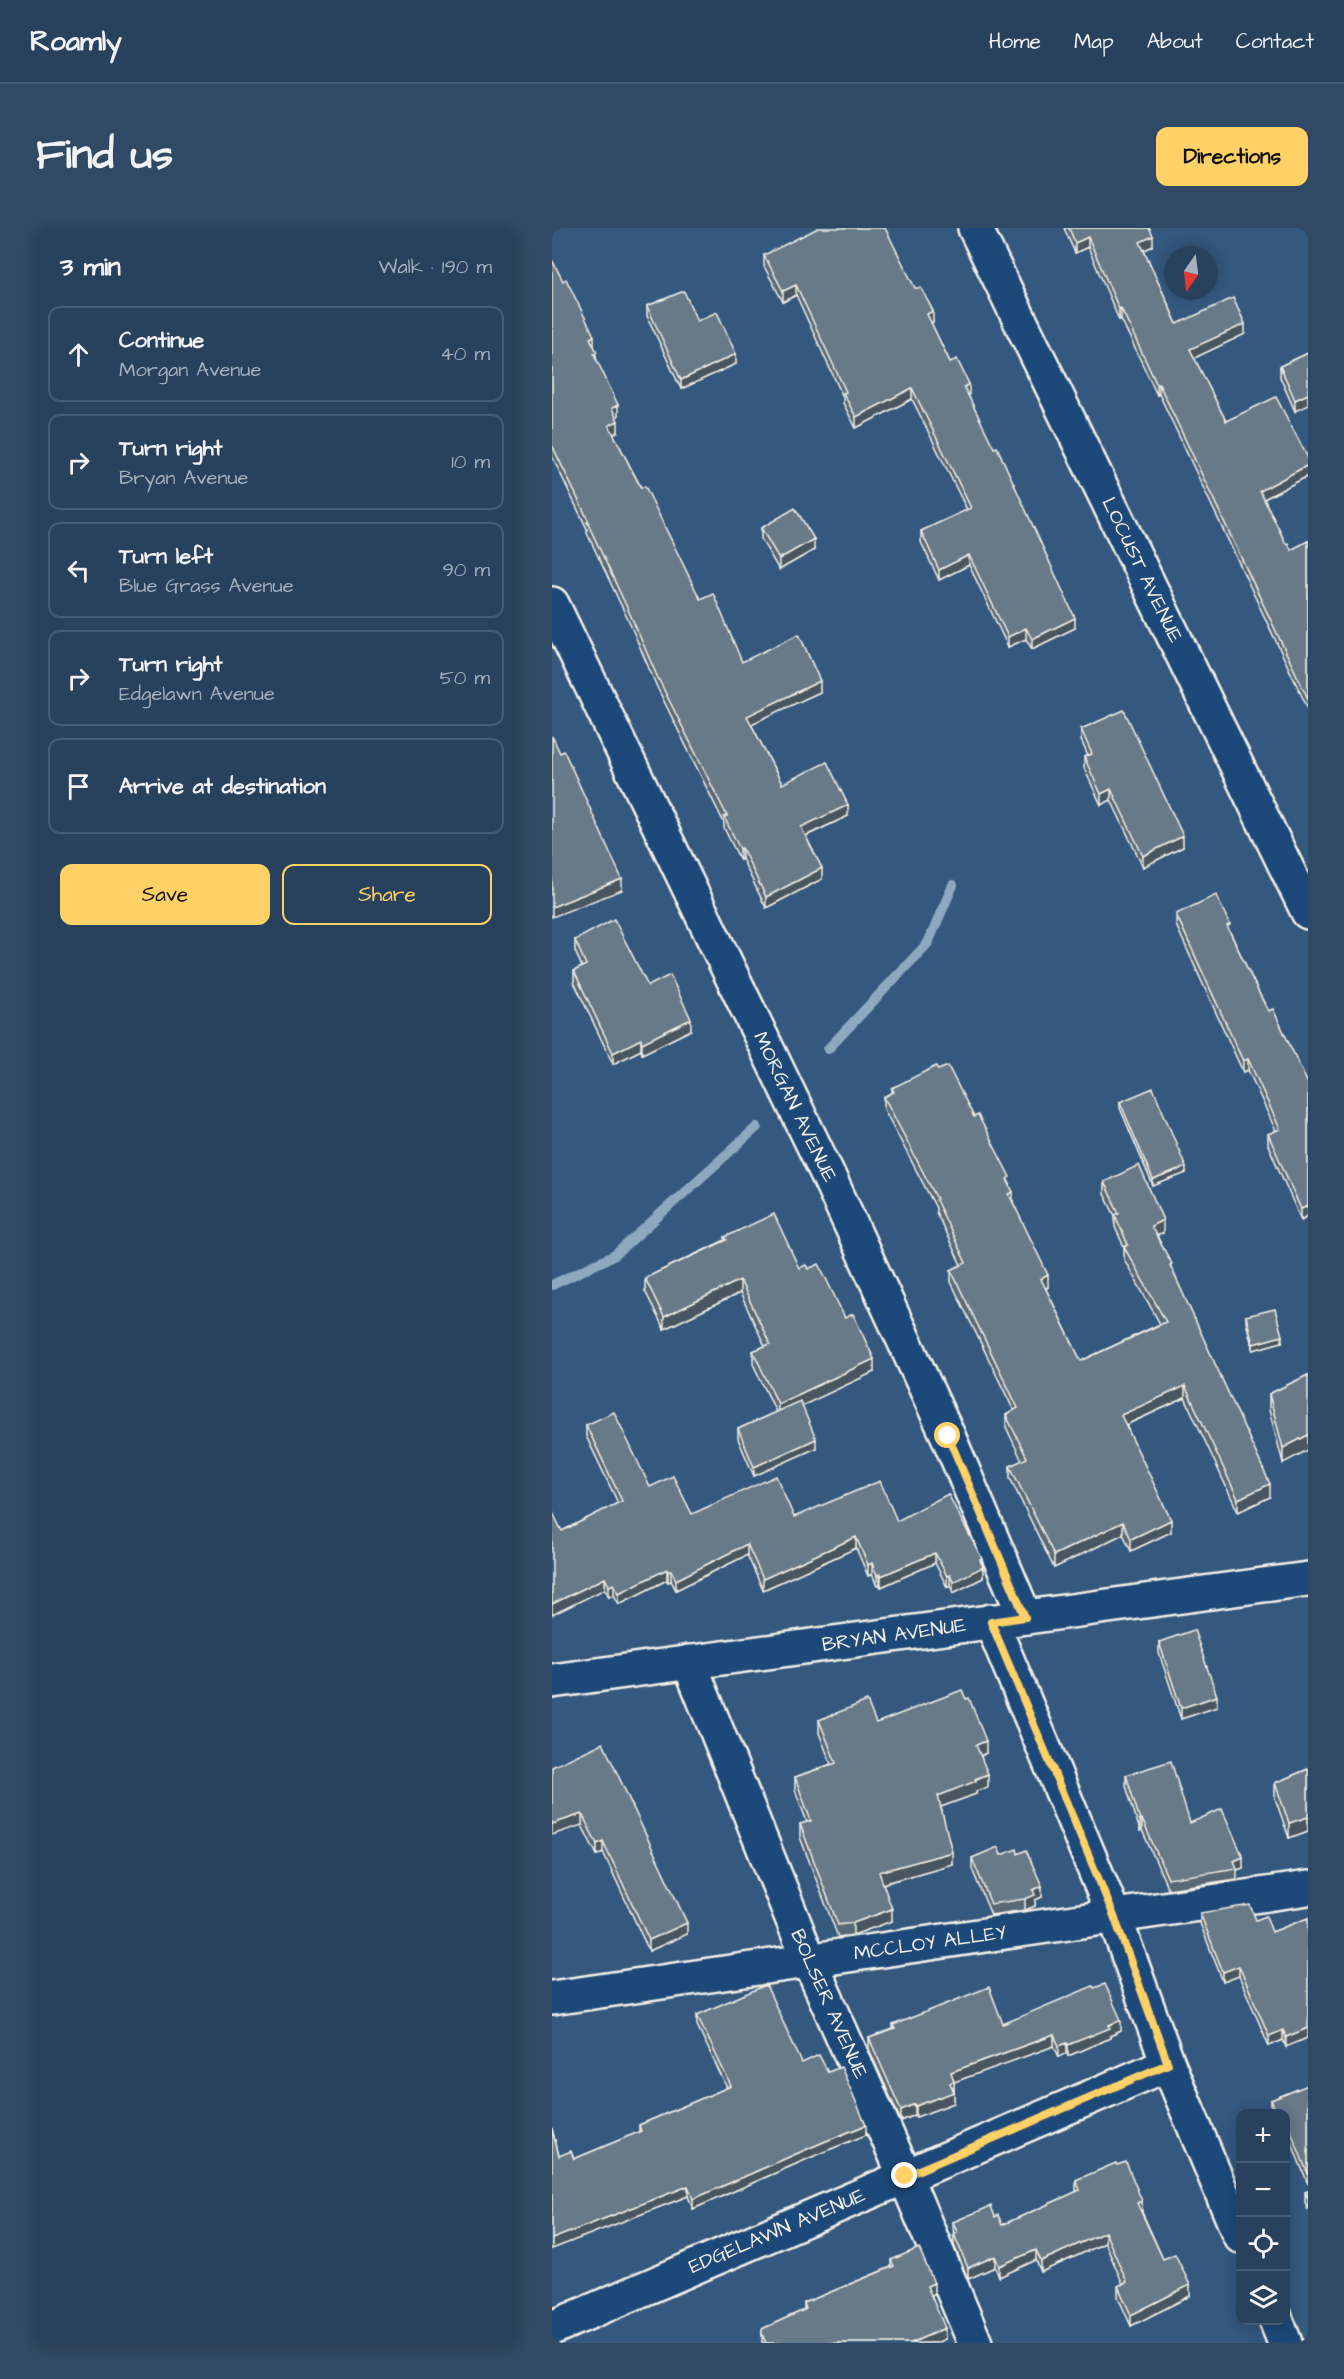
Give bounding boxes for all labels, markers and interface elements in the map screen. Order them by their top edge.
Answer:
text: Roamly [30,22,122,61]
text: Home [989,27,1041,56]
text: Map [1074,27,1114,56]
text: About [1147,27,1203,56]
text: Contact [1236,27,1314,56]
text: Find us [36,127,173,185]
button: Directions [1156,127,1308,186]
north arrow [1164,246,1218,300]
text: 3 min [60,249,121,285]
text: Walk · 190 m [379,253,492,281]
text: Continue [119,325,204,356]
icon: ahead [62,338,95,371]
text: 40 m [440,340,490,368]
text: Morgan Avenue [119,356,261,384]
text: Turn right [119,433,222,464]
icon: right [62,446,95,479]
text: 10 m [451,448,490,476]
text: Bryan Avenue [119,464,248,492]
street label: LOCUST AVENUE [1095,493,1189,648]
text: Turn left [119,541,213,572]
icon: left [62,554,95,587]
text: 90 m [442,556,490,584]
text: Blue Grass Avenue [119,572,293,600]
text: Turn right [119,649,222,680]
icon: right [62,662,95,695]
text: 50 m [440,664,490,692]
text: Edgelawn Avenue [119,680,275,708]
icon: arrive [62,770,95,803]
text: Arrive at destination [119,771,326,802]
button: Save [60,864,270,925]
button: Share [282,864,492,925]
street label: MORGAN AVENUE [746,1027,844,1187]
route start [934,1422,960,1448]
street label: BRYAN AVENUE [820,1611,968,1659]
street label: MCCLOY ALLEY [852,1918,1008,1968]
street label: BOLSER AVENUE [783,1925,875,2083]
map controls [1236,2109,1290,2325]
button: + [1236,2109,1290,2163]
route end [891,2162,917,2188]
button: − [1236,2163,1290,2217]
street label: EDGELAWN AVENUE [684,2181,870,2281]
button: locate [1236,2217,1290,2271]
button: layers [1236,2271,1290,2325]

